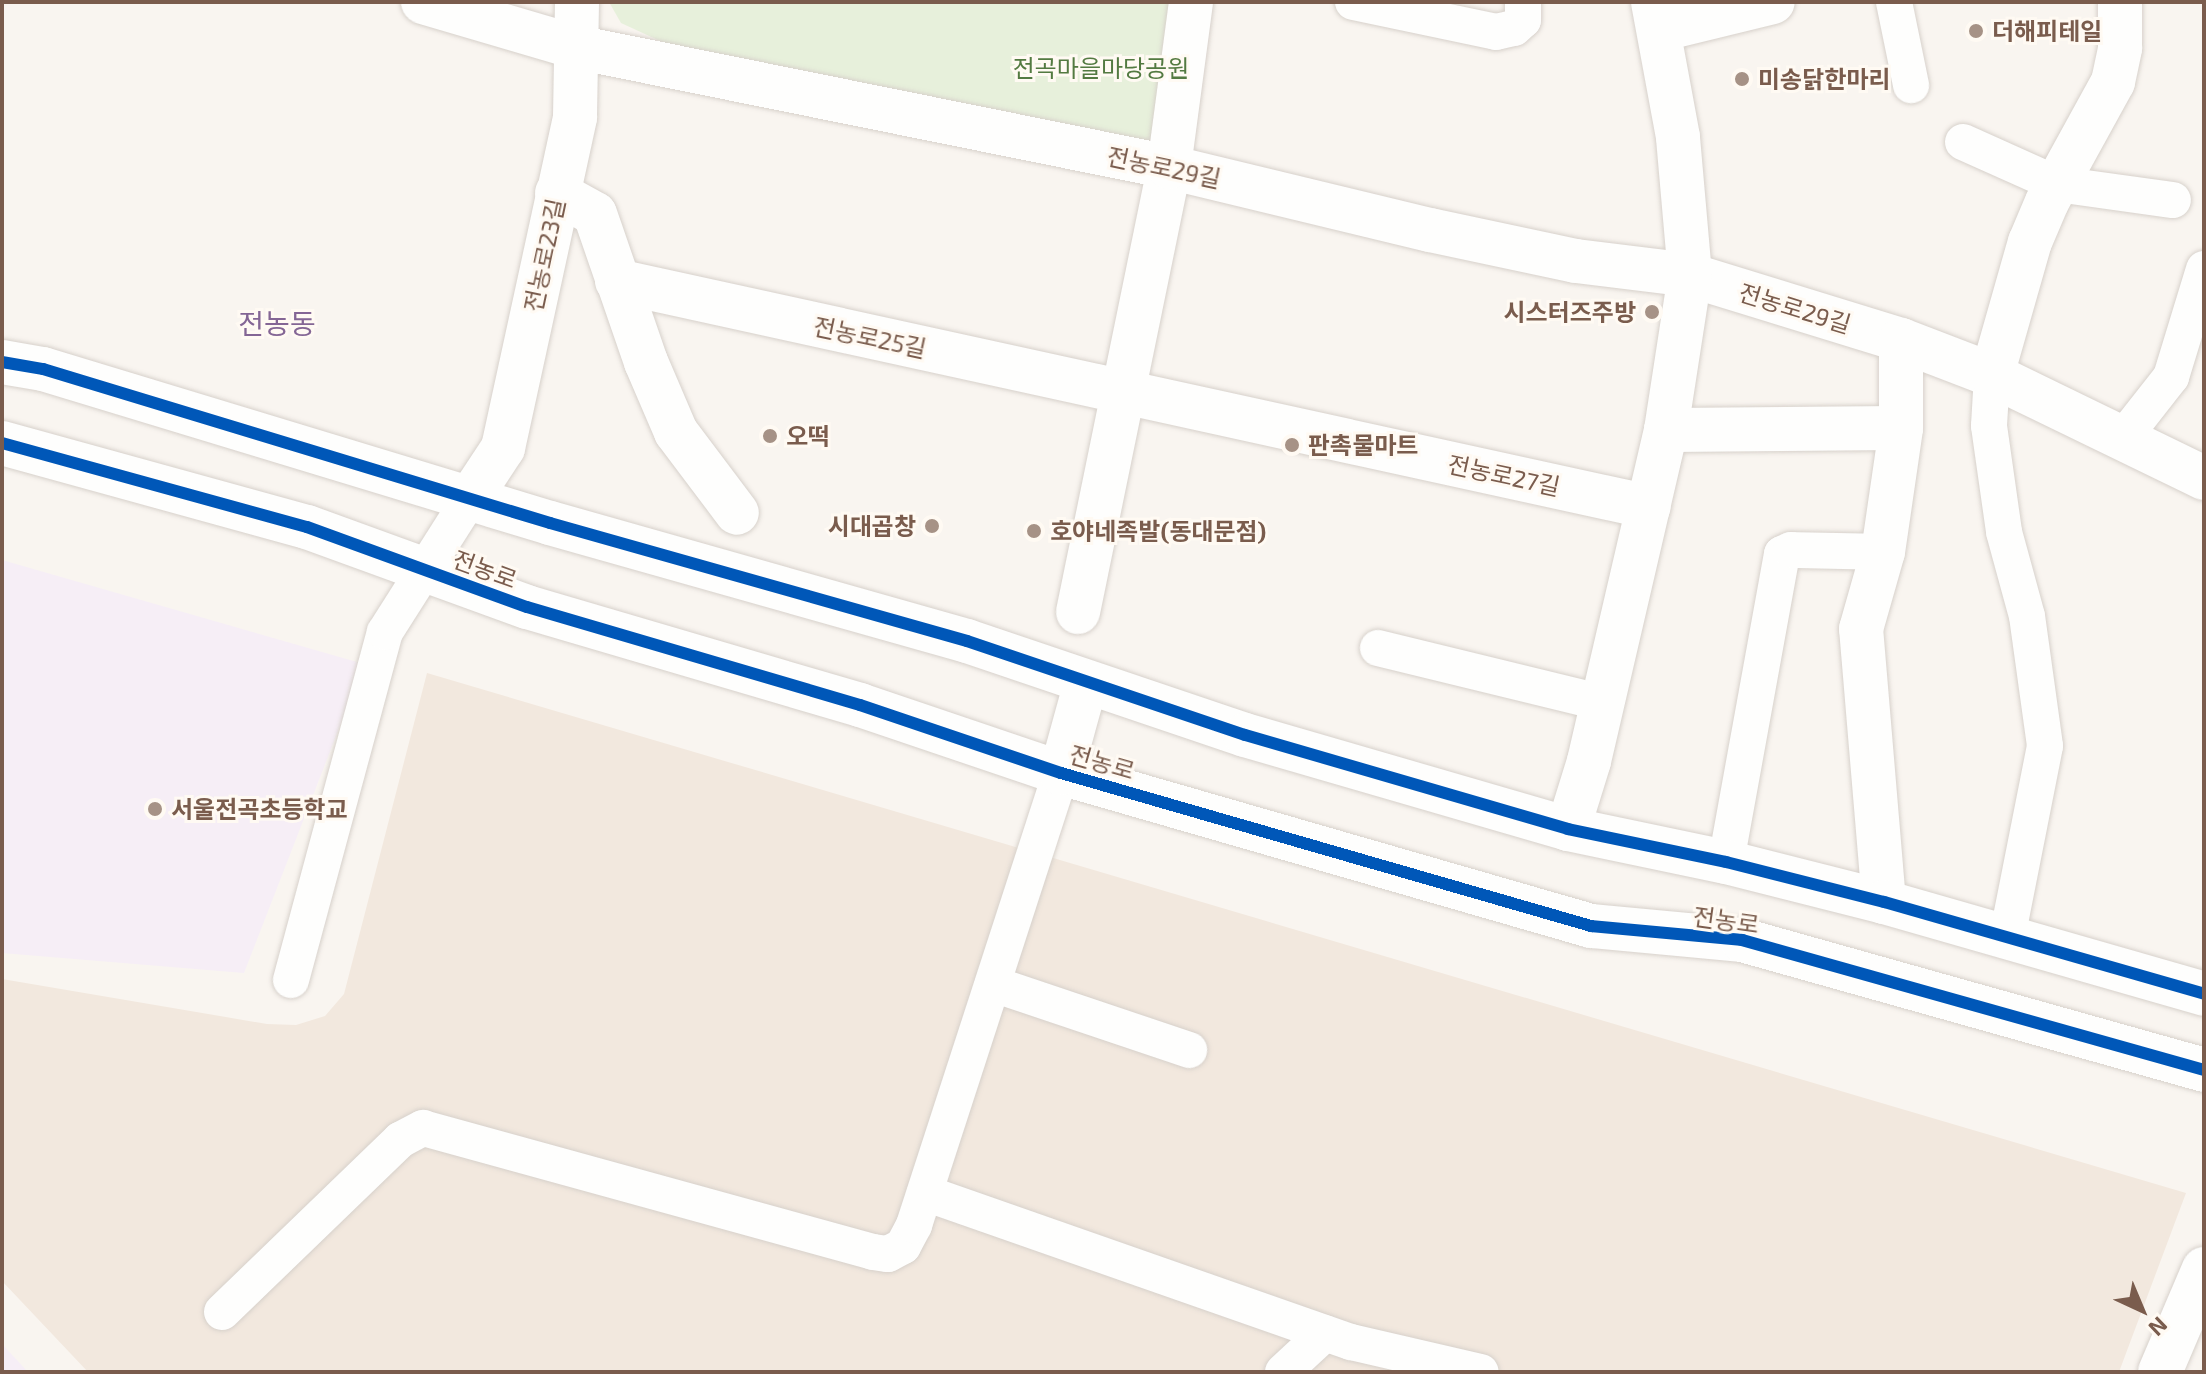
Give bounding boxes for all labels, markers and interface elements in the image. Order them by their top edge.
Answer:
place label: 더해피테일 [1992,17,2102,45]
marker: 더해피테일 [1967,22,1985,40]
park label: 전곡마을마당공원 [1013,54,1189,82]
place label: 미송닭한마리 [1758,65,1890,93]
marker: 미송닭한마리 [1733,70,1751,88]
street label: 전농로29길 [1105,141,1223,193]
street label: 전농로23길 [518,196,570,314]
street label: 전농로29길 [1736,277,1854,339]
place label: 시스터즈주방 [1504,298,1636,326]
marker: 시스터즈주방 [1643,303,1661,321]
district label: 전농동 [238,306,316,340]
street label: 전농로25길 [811,311,929,363]
place label: 오떡 [786,422,830,450]
marker: 오떡 [761,427,779,445]
place label: 판촉물마트 [1308,431,1418,459]
marker: 판촉물마트 [1283,436,1301,454]
street label: 전농로27길 [1445,449,1563,501]
place label: 시대곱창 [828,512,916,540]
marker: 시대곱창 [923,517,941,535]
place label: 호야네족발(동대문점) [1050,517,1266,545]
marker: 호야네족발(동대문점) [1025,522,1043,540]
street label: 전농로 [449,544,521,594]
street label: 전농로 [1066,739,1138,785]
place label: 서울전곡초등학교 [171,795,348,823]
marker: 서울전곡초등학교 [146,800,164,818]
street label: 전농로 [1691,901,1761,939]
north arrow [2102,1270,2182,1350]
text: N [2144,1312,2173,1342]

